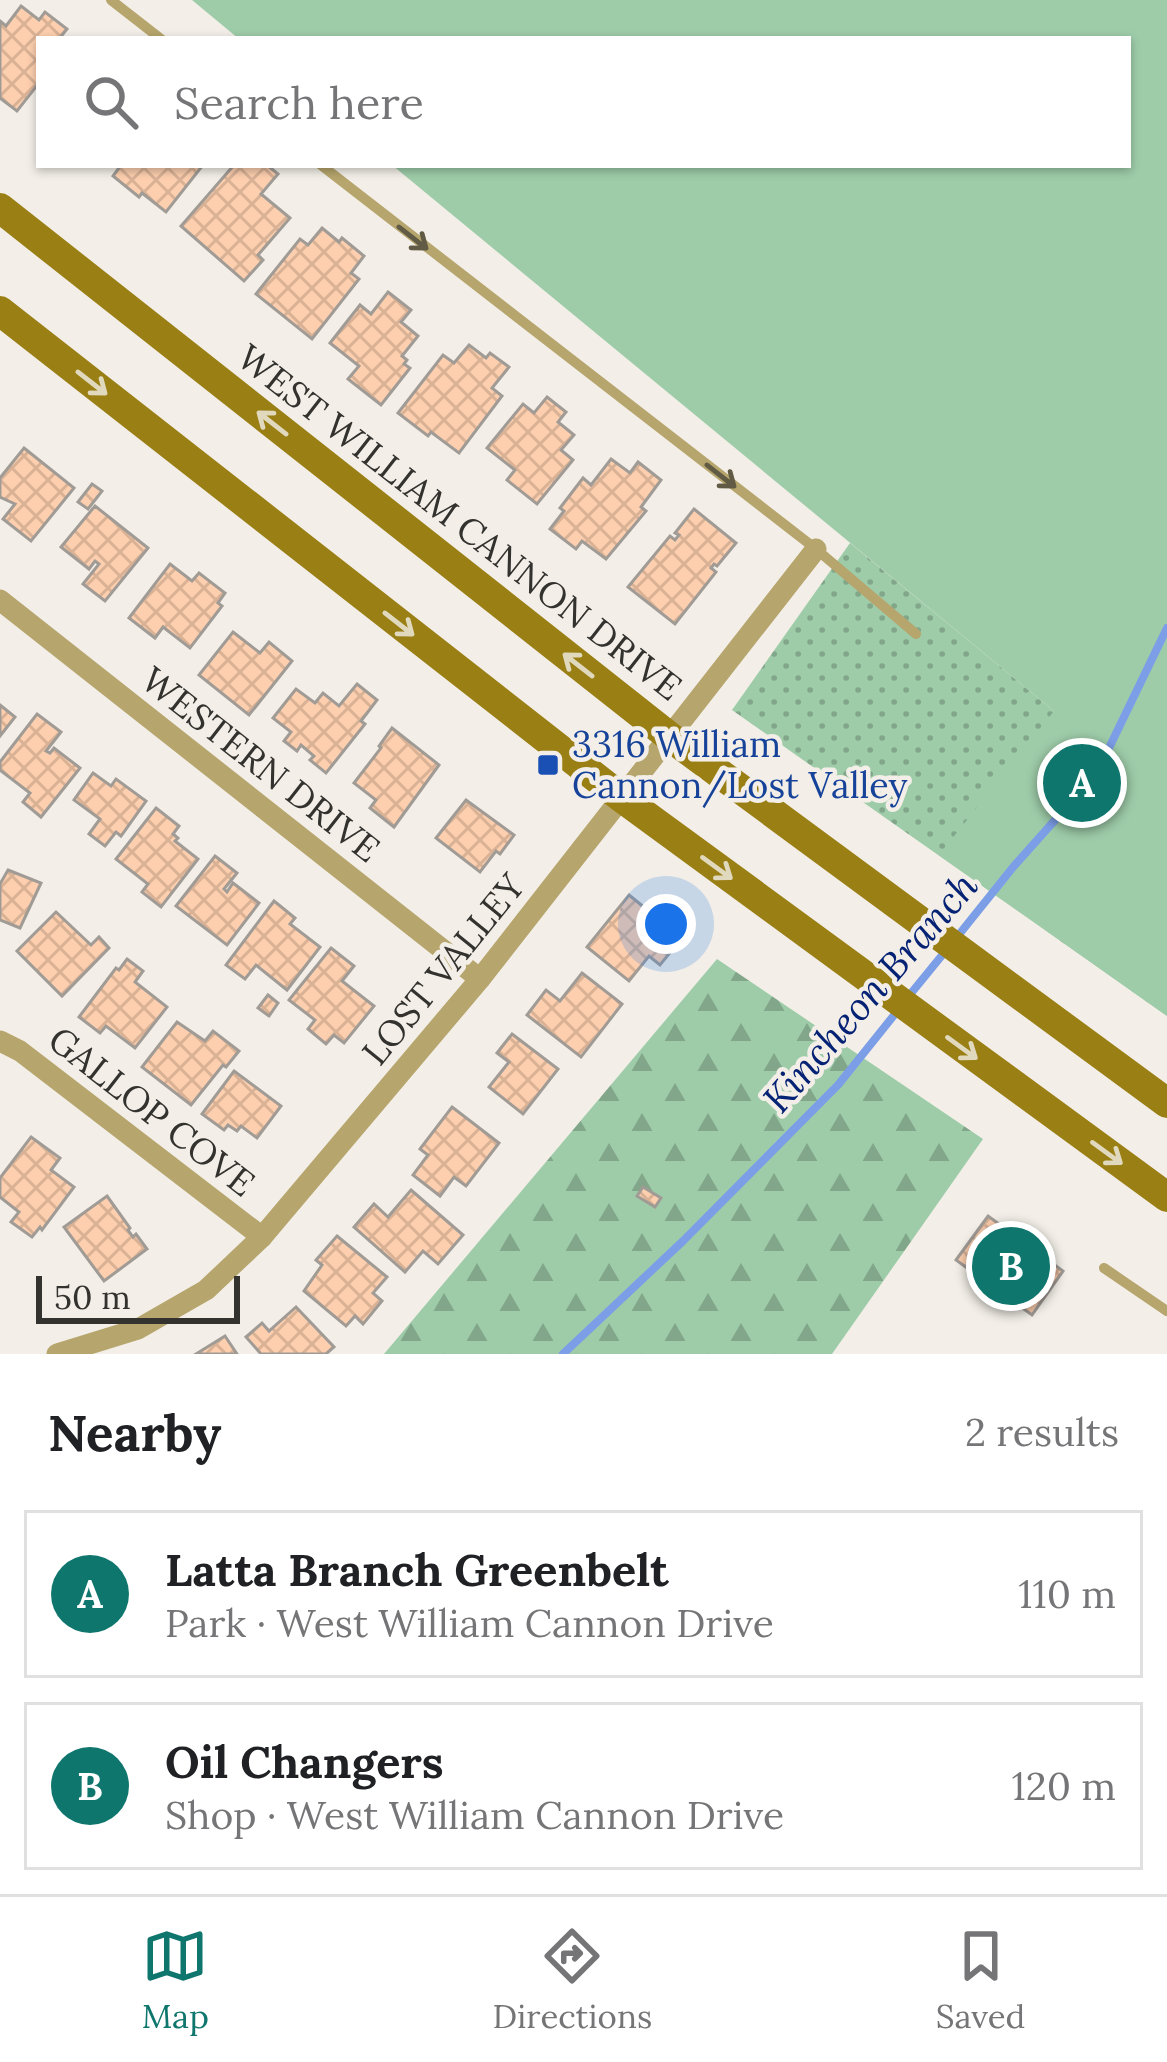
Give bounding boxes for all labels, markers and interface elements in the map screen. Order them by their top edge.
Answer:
search box [36,36,1131,168]
icon: search [78,69,144,135]
text: Search here [174,74,424,131]
one-way arrow [396,224,428,251]
street label: WEST WILLIAM CANNON DRIVE [228,334,692,710]
one-way arrow [76,369,108,396]
one-way arrow [257,410,289,437]
one-way arrow [704,463,737,488]
one-way arrow [383,610,415,637]
one-way arrow [563,652,595,679]
street label: WESTERN DRIVE [132,656,390,872]
place label: 3316 William Cannon/Lost Valley [572,721,908,808]
pin: A [1043,738,1121,828]
marker: 3316 William Cannon/Lost Valley [535,752,561,778]
one-way arrow [700,854,733,880]
water label: Kincheon Branch [752,861,988,1123]
street label: LOST VALLEY [352,863,535,1074]
your location [636,894,696,954]
street label: GALLOP COVE [39,1016,265,1206]
one-way arrow [945,1034,978,1060]
one-way arrow [1090,1140,1123,1166]
pin: B [972,1221,1050,1311]
scale bar [36,1270,240,1323]
text: 50 m [54,1276,131,1318]
text: Nearby [48,1400,221,1465]
text: 2 results [965,1407,1119,1457]
text: Latta Branch Greenbelt [165,1541,669,1598]
text: A [77,1569,103,1619]
text: 110 m [1018,1569,1116,1619]
text: Park · West William Cannon Drive [165,1598,774,1648]
text: Oil Changers [165,1733,444,1790]
text: B [77,1761,103,1811]
text: 120 m [1012,1761,1116,1811]
text: Shop · West William Cannon Drive [165,1790,784,1840]
tab: Map [142,1923,209,2037]
tab: Directions [493,1923,652,2037]
tab: Saved [936,1923,1025,2037]

